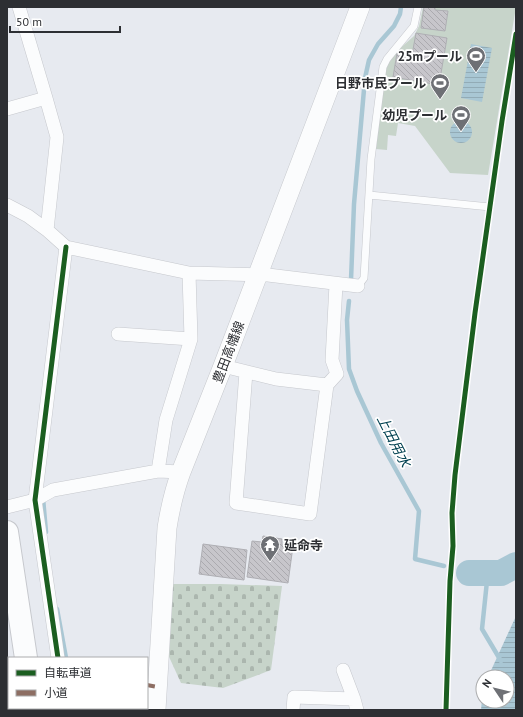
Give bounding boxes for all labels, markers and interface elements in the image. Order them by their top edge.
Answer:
scale bar [10,8,120,34]
text: 50 m [16,14,42,29]
sports icon: 25mプール [465,45,487,73]
place label: 25mプール [398,48,462,65]
sports icon: 日野市民プール [429,72,451,100]
place label: 日野市民プール [335,75,426,92]
sports icon: 幼児プール [450,104,472,132]
place label: 幼児プール [382,107,447,124]
street label: 豊田高幡線 [209,319,248,386]
water label: 上田用水 [373,412,416,472]
temple icon: 延命寺 [259,534,281,562]
place label: 延命寺 [284,537,323,554]
legend [8,657,148,709]
text: 自転車道 [44,665,92,680]
north arrow [475,669,515,709]
text: N [479,676,495,690]
text: 小道 [44,685,68,700]

